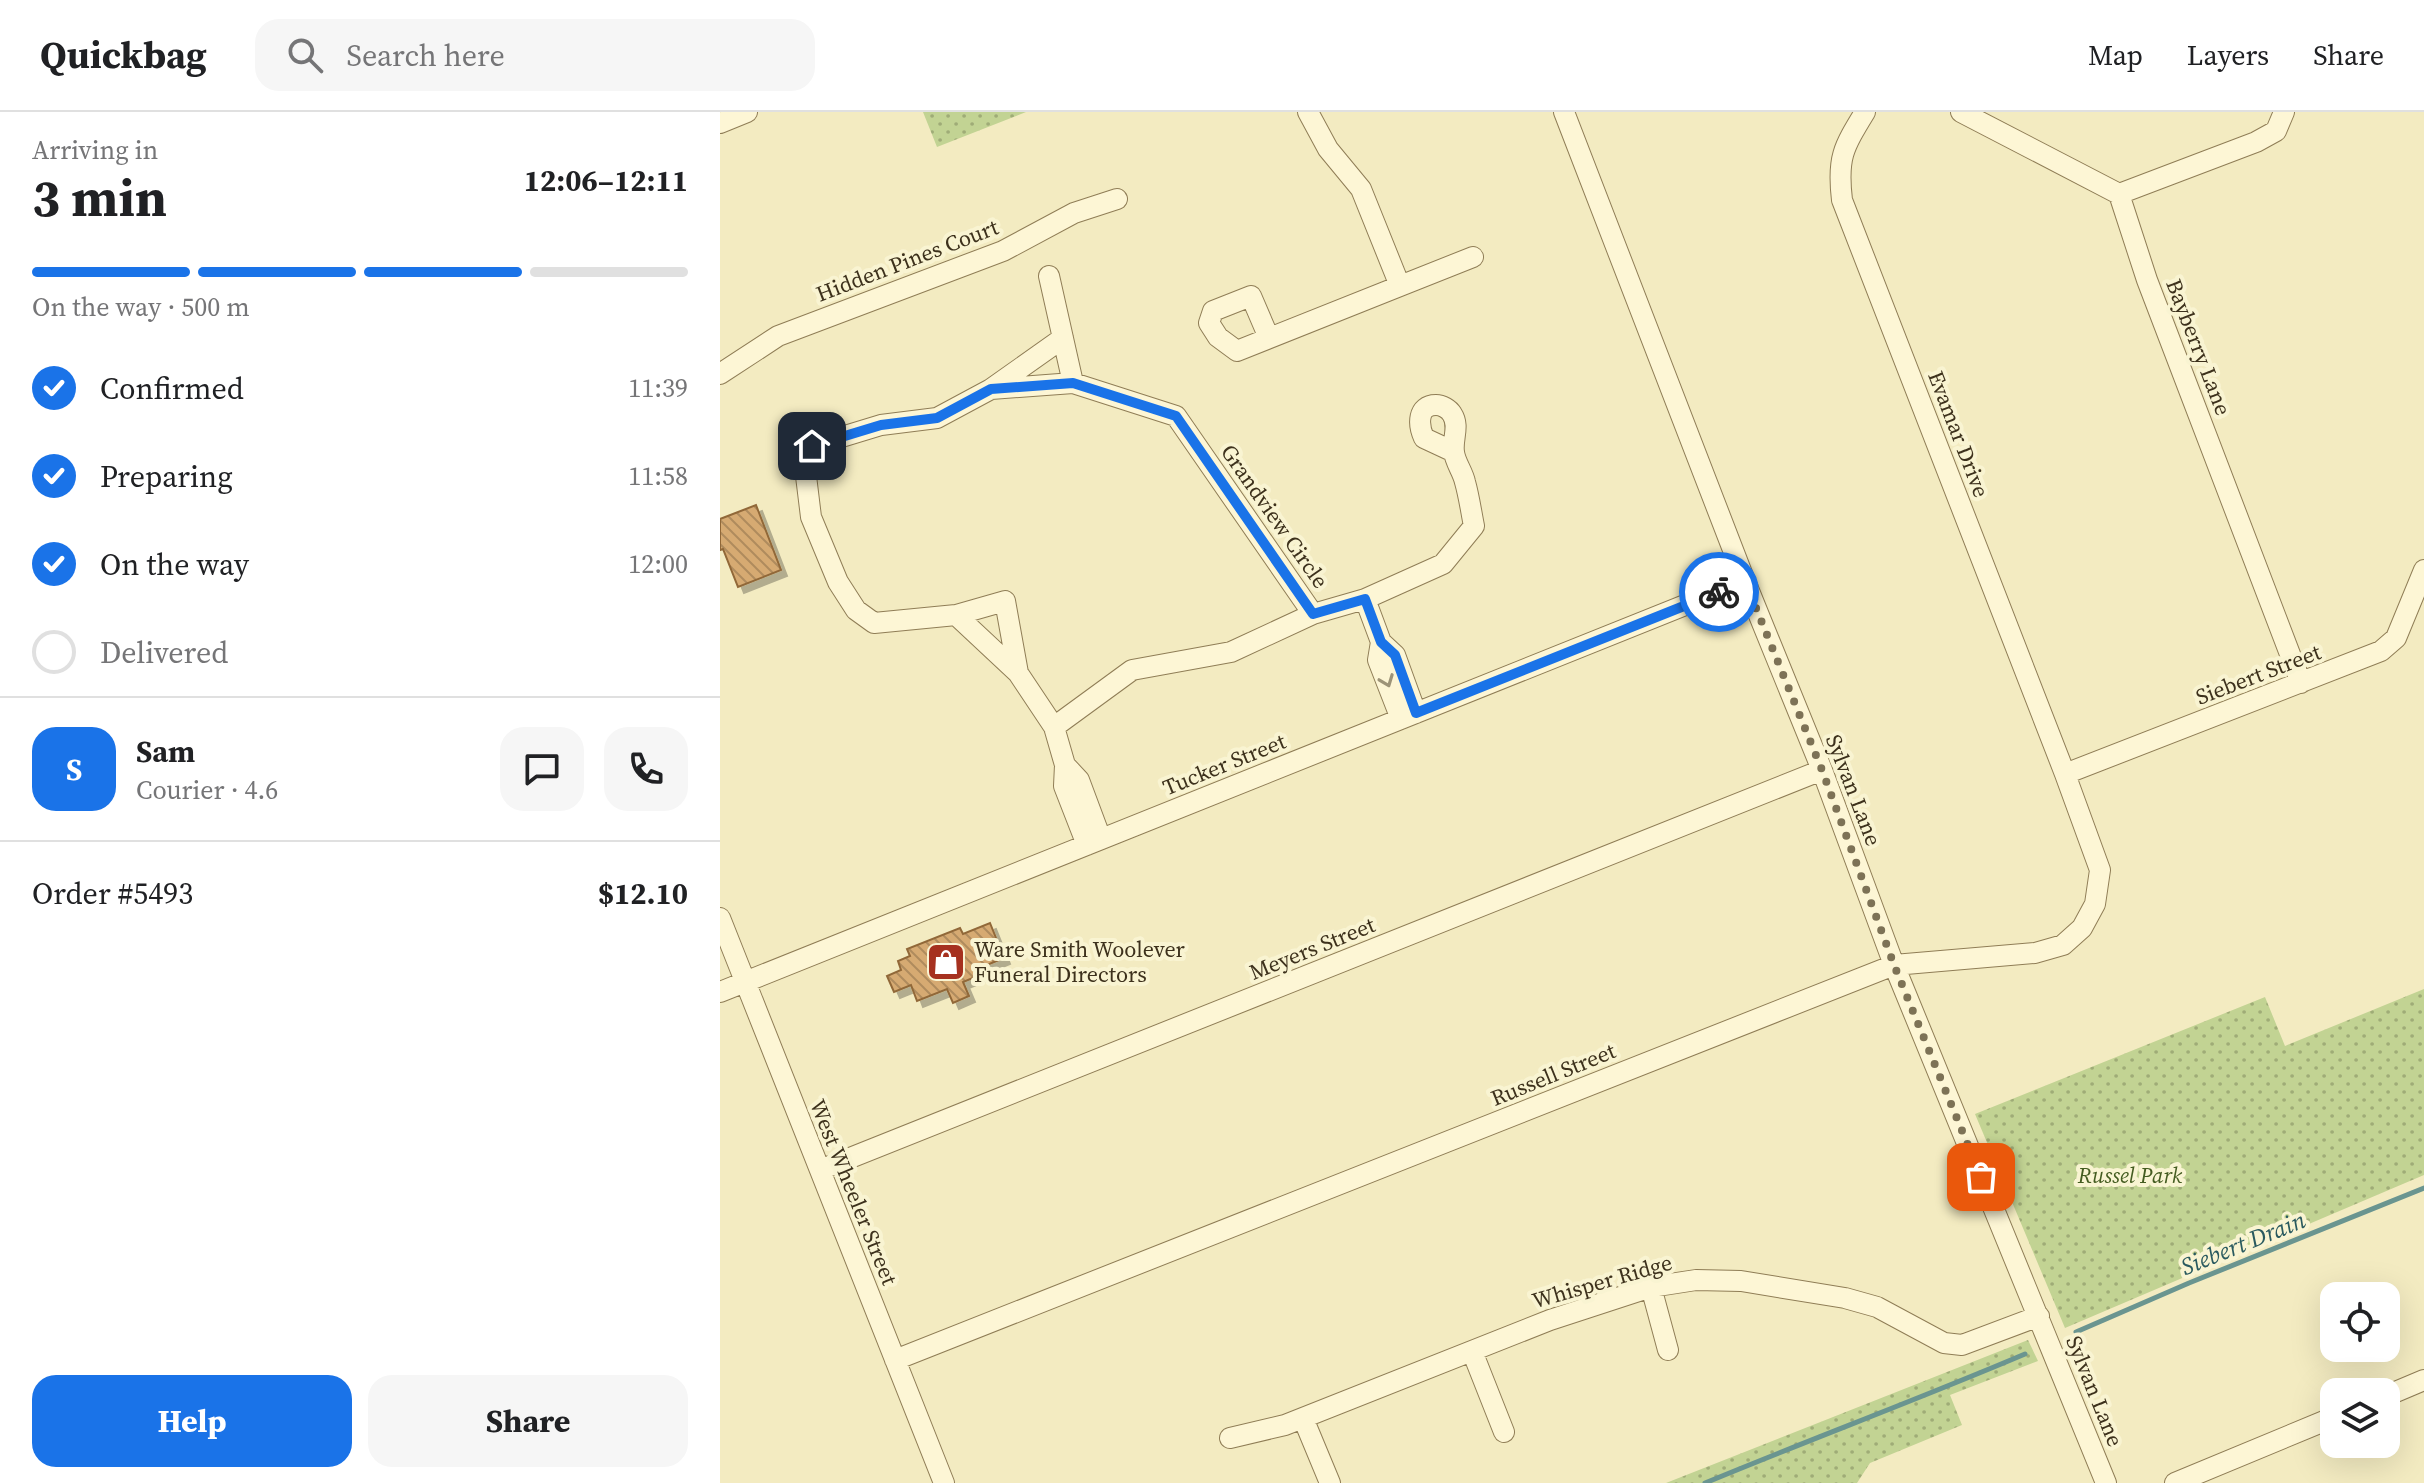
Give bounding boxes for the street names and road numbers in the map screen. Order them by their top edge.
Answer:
street label: Hidden Pines Court [812,211,1003,309]
street label: Bayberry Lane [2159,275,2239,419]
street label: Evamar Drive [1921,367,1997,501]
street label: Grandview Circle [1214,438,1336,594]
street label: Siebert Street [2191,636,2326,712]
street label: Tucker Street [1158,725,1291,802]
street label: Sylvan Lane [1819,730,1889,850]
street label: Meyers Street [1245,909,1380,987]
street label: Russell Street [1486,1035,1621,1113]
street label: West Wheeler Street [803,1095,905,1290]
street label: Whisper Ridge [1529,1247,1675,1315]
street label: Sylvan Lane [2059,1331,2131,1451]

